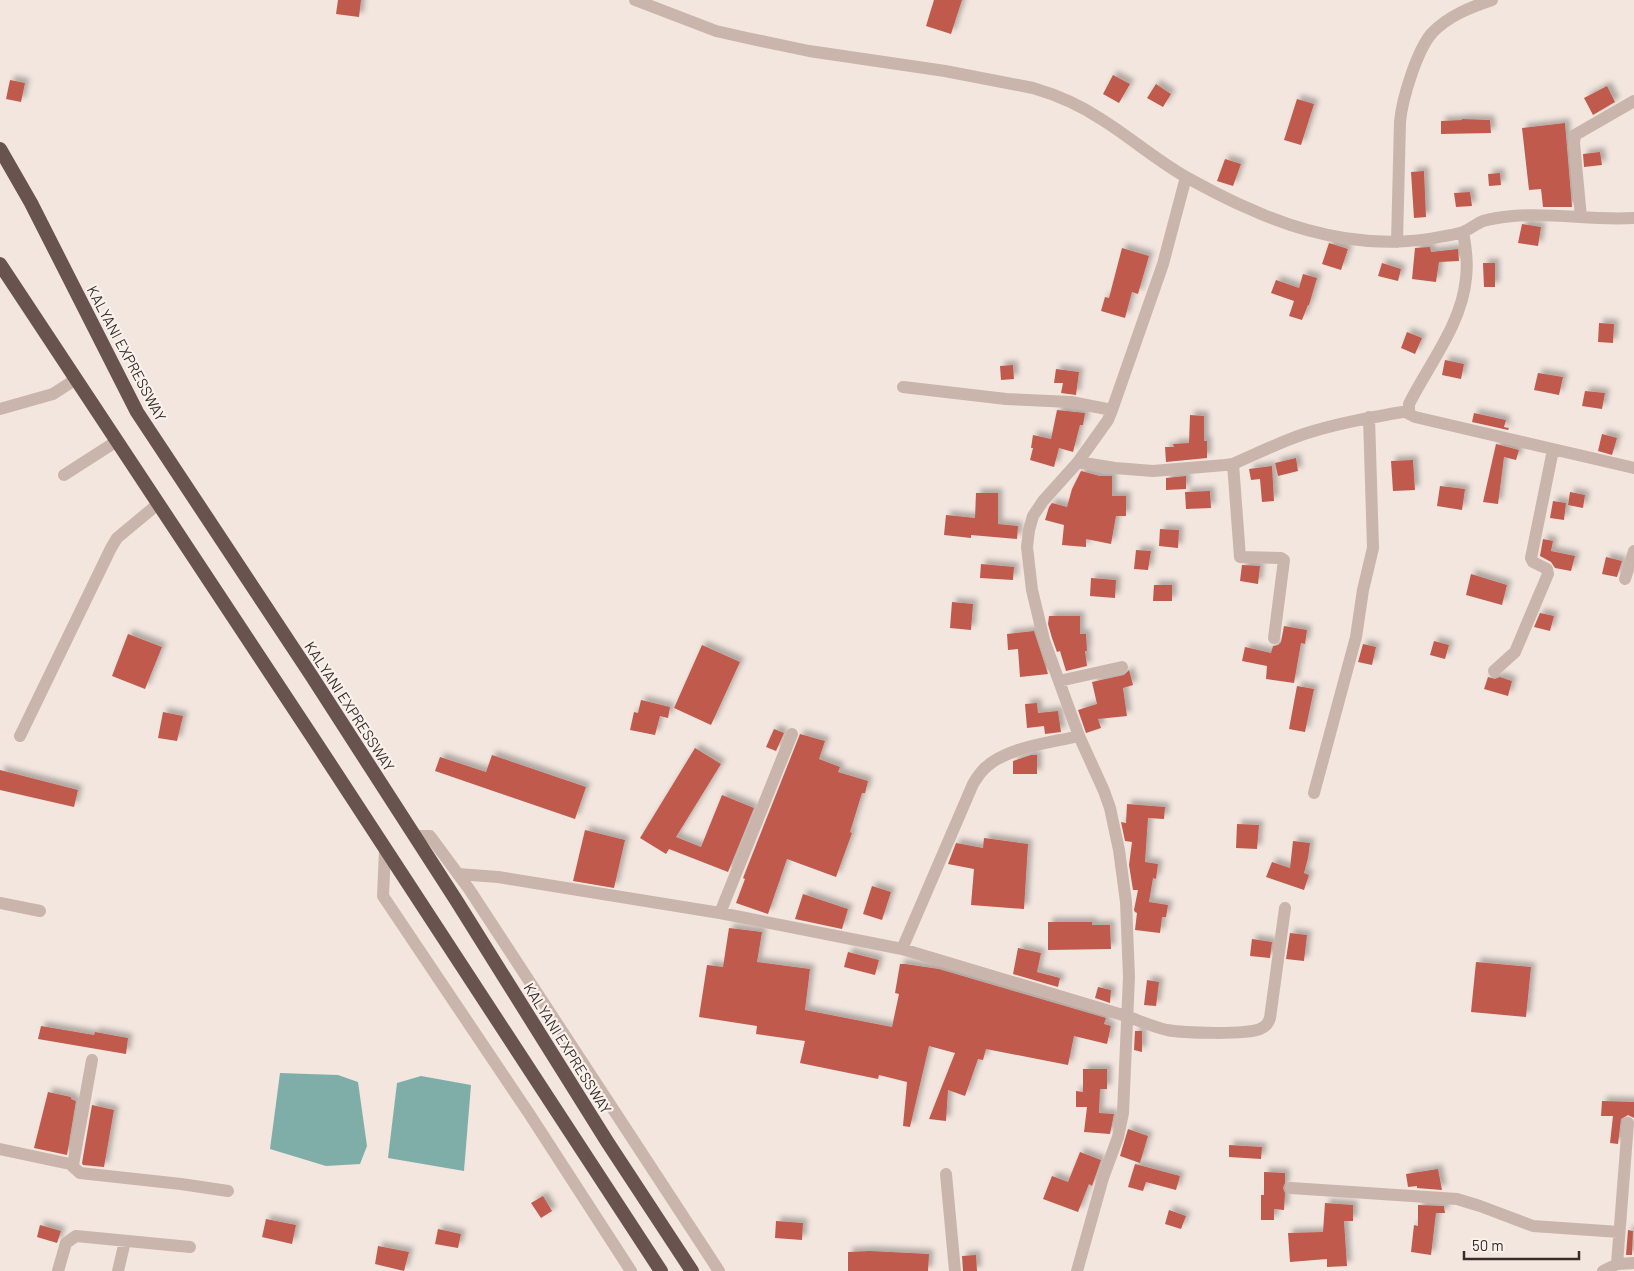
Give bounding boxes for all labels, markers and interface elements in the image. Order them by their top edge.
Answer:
street label: KALYANI EXPRESSWAY [84,282,170,424]
street label: KALYANI EXPRESSWAY [301,638,399,774]
street label: KALYANI EXPRESSWAY [520,979,616,1117]
scale bar [1464,1228,1579,1260]
text: 50 m [1472,1236,1504,1254]

